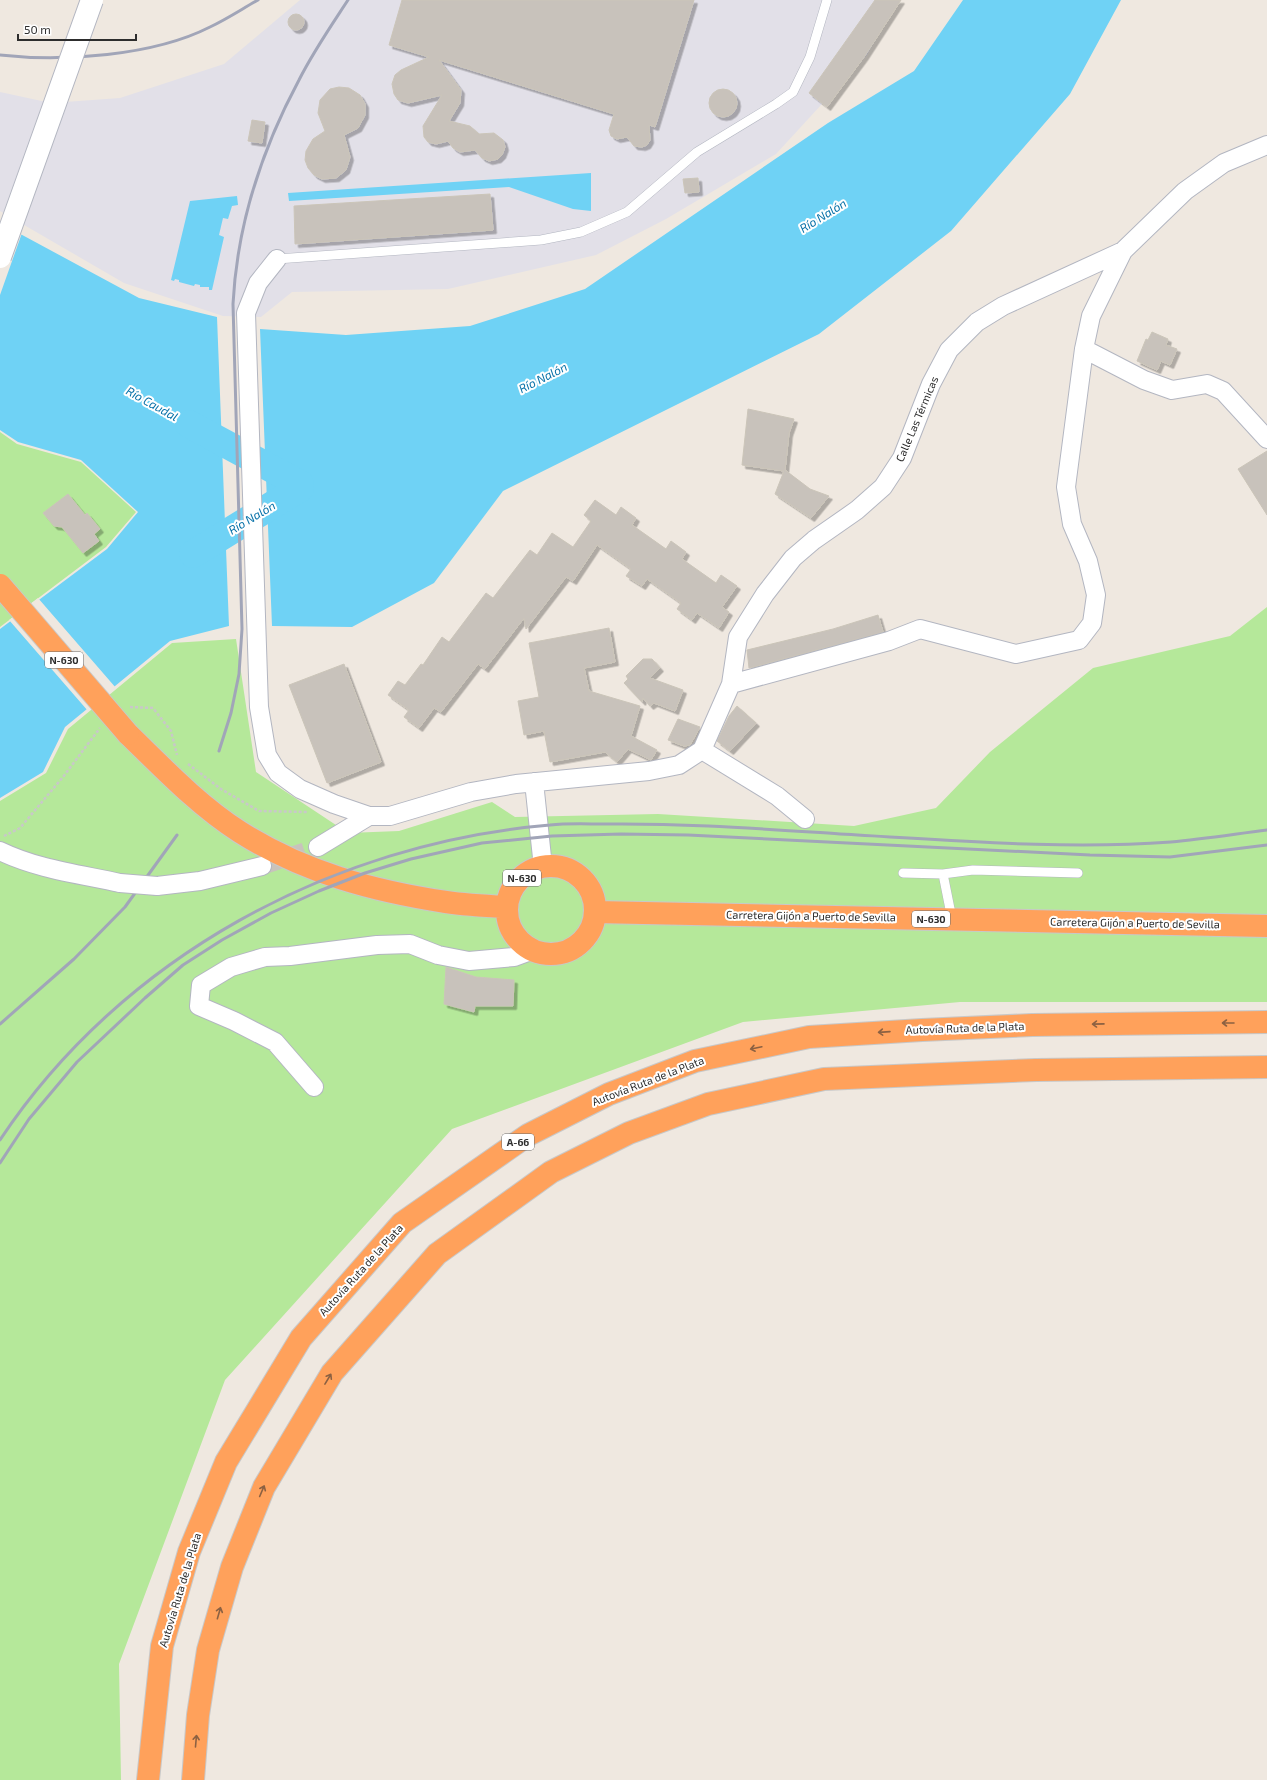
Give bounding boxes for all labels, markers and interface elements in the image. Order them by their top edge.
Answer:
scale bar [18,16,136,42]
text: 50 m [24,22,51,36]
water label: Río Nalón [797,195,848,235]
water label: Río Nalón [516,359,569,395]
street label: Calle Las Térmicas [893,374,941,463]
water label: Río Caudal [124,383,181,423]
water label: Río Nalón [225,498,278,537]
road number: N-630 [45,652,83,668]
road number: N-630 [503,870,541,886]
street label: Carretera Gijón a Puerto de Sevilla [726,908,896,924]
road number: N-630 [912,911,950,927]
street label: Carretera Gijón a Puerto de Sevilla [1050,915,1220,931]
street label: Autovía Ruta de la Plata [905,1019,1025,1036]
one-way arrow [1222,1019,1235,1027]
one-way arrow [1092,1020,1105,1028]
one-way arrow [878,1028,891,1035]
one-way arrow [749,1044,762,1052]
street label: Autovía Ruta de la Plata [590,1053,706,1108]
road number: A-66 [502,1134,534,1150]
street label: Autovía Ruta de la Plata [316,1221,405,1318]
one-way arrow [325,1373,333,1385]
one-way arrow [259,1486,267,1498]
street label: Autovía Ruta de la Plata [156,1531,203,1649]
one-way arrow [215,1607,223,1620]
one-way arrow [192,1735,199,1748]

